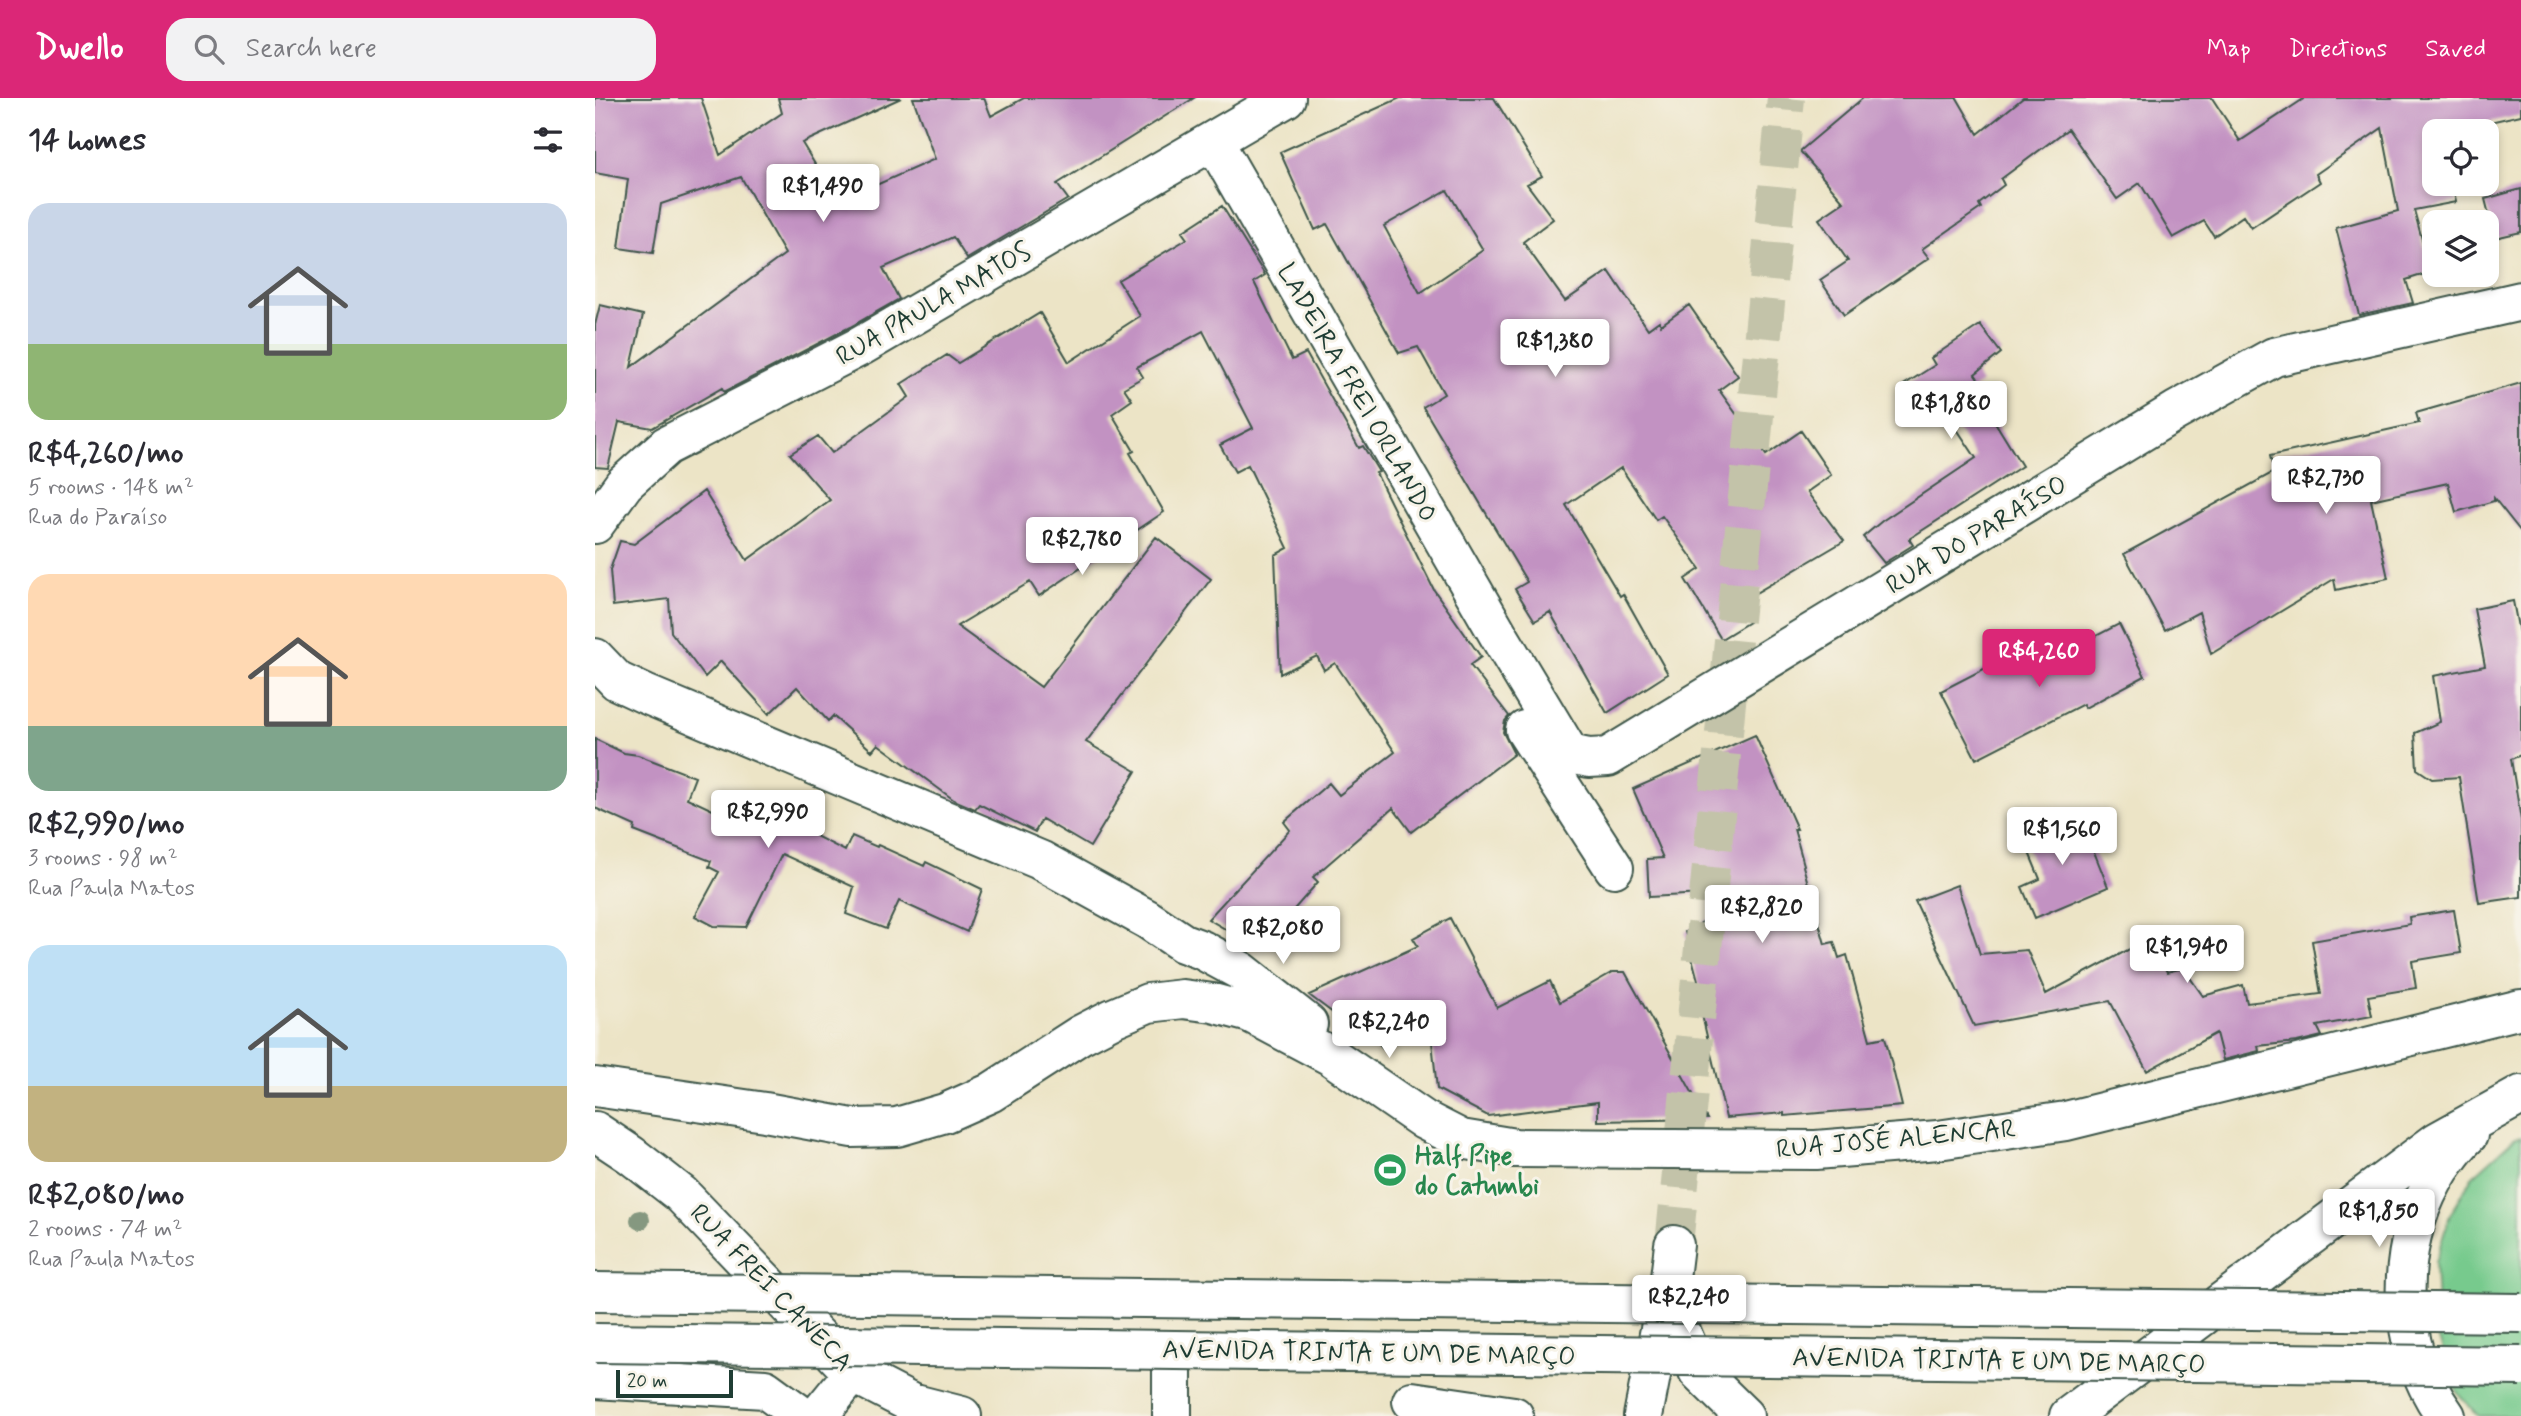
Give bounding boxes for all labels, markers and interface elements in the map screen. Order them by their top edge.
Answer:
search box [166,18,656,81]
text: Dwello [35,27,124,71]
icon: search [190,30,228,68]
text: Search here [246,32,377,66]
text: Map [2207,34,2251,65]
text: Directions [2289,34,2387,65]
text: Saved [2425,34,2486,65]
map controls [2422,119,2499,287]
button: locate [2422,119,2499,196]
text: 14 homes [28,121,146,160]
icon: filters [529,121,567,159]
pin: R$1,490 [758,164,888,224]
text: R$1,490 [782,172,864,202]
button: layers [2422,210,2499,287]
street label: RUA PAULA MATOS [830,235,1038,374]
icon: home [235,248,361,374]
street label: LADEIRA FREI ORLANDO [1268,258,1444,528]
pin: R$1,380 [1490,320,1620,379]
text: R$1,380 [1516,327,1594,357]
pin: R$1,880 [1886,382,2016,441]
text: R$1,880 [1911,389,1991,419]
text: R$4,260/mo [28,434,184,473]
pin: R$2,730 [2261,456,2391,516]
text: R$2,730 [2287,464,2365,494]
street label: RUA DO PARAÍSO [1880,467,2074,603]
text: 5 rooms · 148 m² [28,473,194,503]
text: Rua do Paraíso [28,503,167,533]
pin: R$2,780 [1017,518,1147,577]
text: R$2,780 [1042,525,1122,555]
icon: home [235,619,361,745]
pin: R$4,260 [1974,630,2104,689]
text: R$4,260 [1998,637,2080,667]
pin: R$2,990 [703,790,833,850]
text: R$2,990 [727,798,809,828]
text: R$2,990/mo [28,805,185,844]
pin: R$1,560 [1997,808,2127,867]
text: R$1,560 [2023,815,2101,845]
text: 3 rooms · 98 m² [28,844,178,874]
text: Rua Paula Matos [28,874,195,904]
pin: R$2,820 [1697,886,1827,945]
text: R$2,820 [1721,893,1803,923]
pin: R$2,080 [1218,906,1348,966]
text: R$2,080 [1242,914,1324,944]
pin: R$1,940 [2122,926,2252,985]
text: R$1,940 [2146,933,2228,963]
icon: home [235,990,361,1116]
pin: R$2,240 [1324,1000,1454,1060]
text: R$2,240 [1348,1008,1430,1038]
street label: RUA JOSÉ ALENCAR [1775,1111,2018,1167]
place label: Half Pipe do Catumbi [1415,1140,1539,1204]
sports icon: Half Pipe do Catumbi [1371,1151,1409,1189]
text: R$2,080/mo [28,1176,184,1215]
pin: R$1,850 [2314,1190,2444,1249]
street label: RUA FREI CANECA [682,1197,860,1380]
text: R$1,850 [2339,1197,2419,1227]
text: 2 rooms · 74 m² [28,1215,183,1245]
text: Rua Paula Matos [28,1245,195,1275]
pin: R$2,240 [1624,1276,1754,1335]
text: R$2,240 [1648,1283,1730,1313]
street label: AVENIDA TRINTA E UM DE MARÇO [1162,1333,1576,1375]
street label: AVENIDA TRINTA E UM DE MARÇO [1792,1341,2206,1383]
scale bar [616,1367,733,1399]
text: 20 m [627,1369,667,1394]

